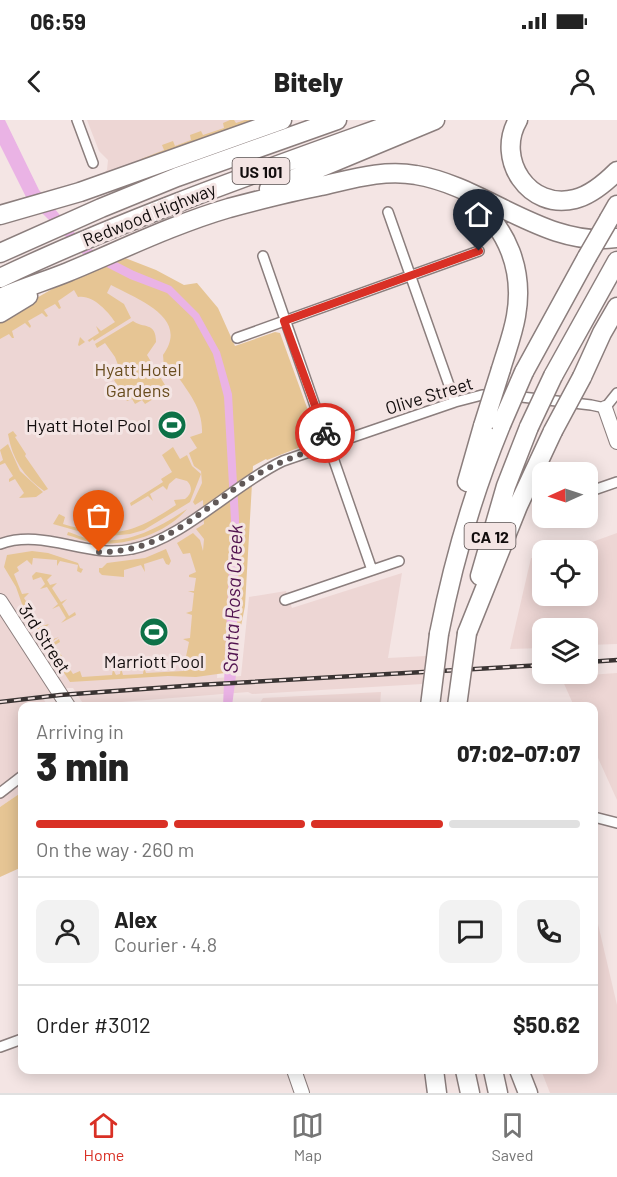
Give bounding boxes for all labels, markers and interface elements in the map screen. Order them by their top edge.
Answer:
text: 06:59 [30,8,86,34]
icon: back [18,65,51,98]
text: Bitely [274,65,343,97]
icon: person [566,65,599,98]
road number: US 101 [232,158,290,184]
street label: Redwood Highway [79,177,219,251]
pin [453,189,504,251]
icon: home [462,198,495,231]
park label: Hyatt Hotel Gardens [94,358,182,401]
street label: Olive Street [383,371,475,419]
courier [295,403,355,463]
sports icon: Hyatt Hotel Pool [156,409,188,441]
place label: Hyatt Hotel Pool [26,414,151,436]
icon: bike [309,417,342,450]
north arrow [532,462,598,528]
map controls [532,462,598,684]
pin [73,490,124,552]
icon: bag [82,499,115,532]
road number: CA 12 [464,523,516,549]
water label: Santa Rosa Creek [217,524,247,674]
button: locate [532,540,598,606]
street label: 3rd Street [14,599,76,677]
sports icon: Marriott Pool [138,616,170,648]
button: layers [532,618,598,684]
place label: Marriott Pool [104,650,204,672]
text: Arriving in [36,719,124,743]
text: 07:02–07:07 [457,740,580,766]
text: 3 min [36,742,129,789]
text: On the way · 260 m [36,837,194,861]
button: person [36,900,99,963]
button: chat [439,900,502,963]
button: phone [517,900,580,963]
text: Alex [114,906,157,932]
text: Courier · 4.8 [114,932,217,956]
text: Order #3012 [36,1011,151,1037]
text: $50.62 [513,1011,580,1037]
tab: Home [84,1109,124,1164]
tab: Map [291,1109,324,1164]
tab: Saved [491,1109,533,1164]

